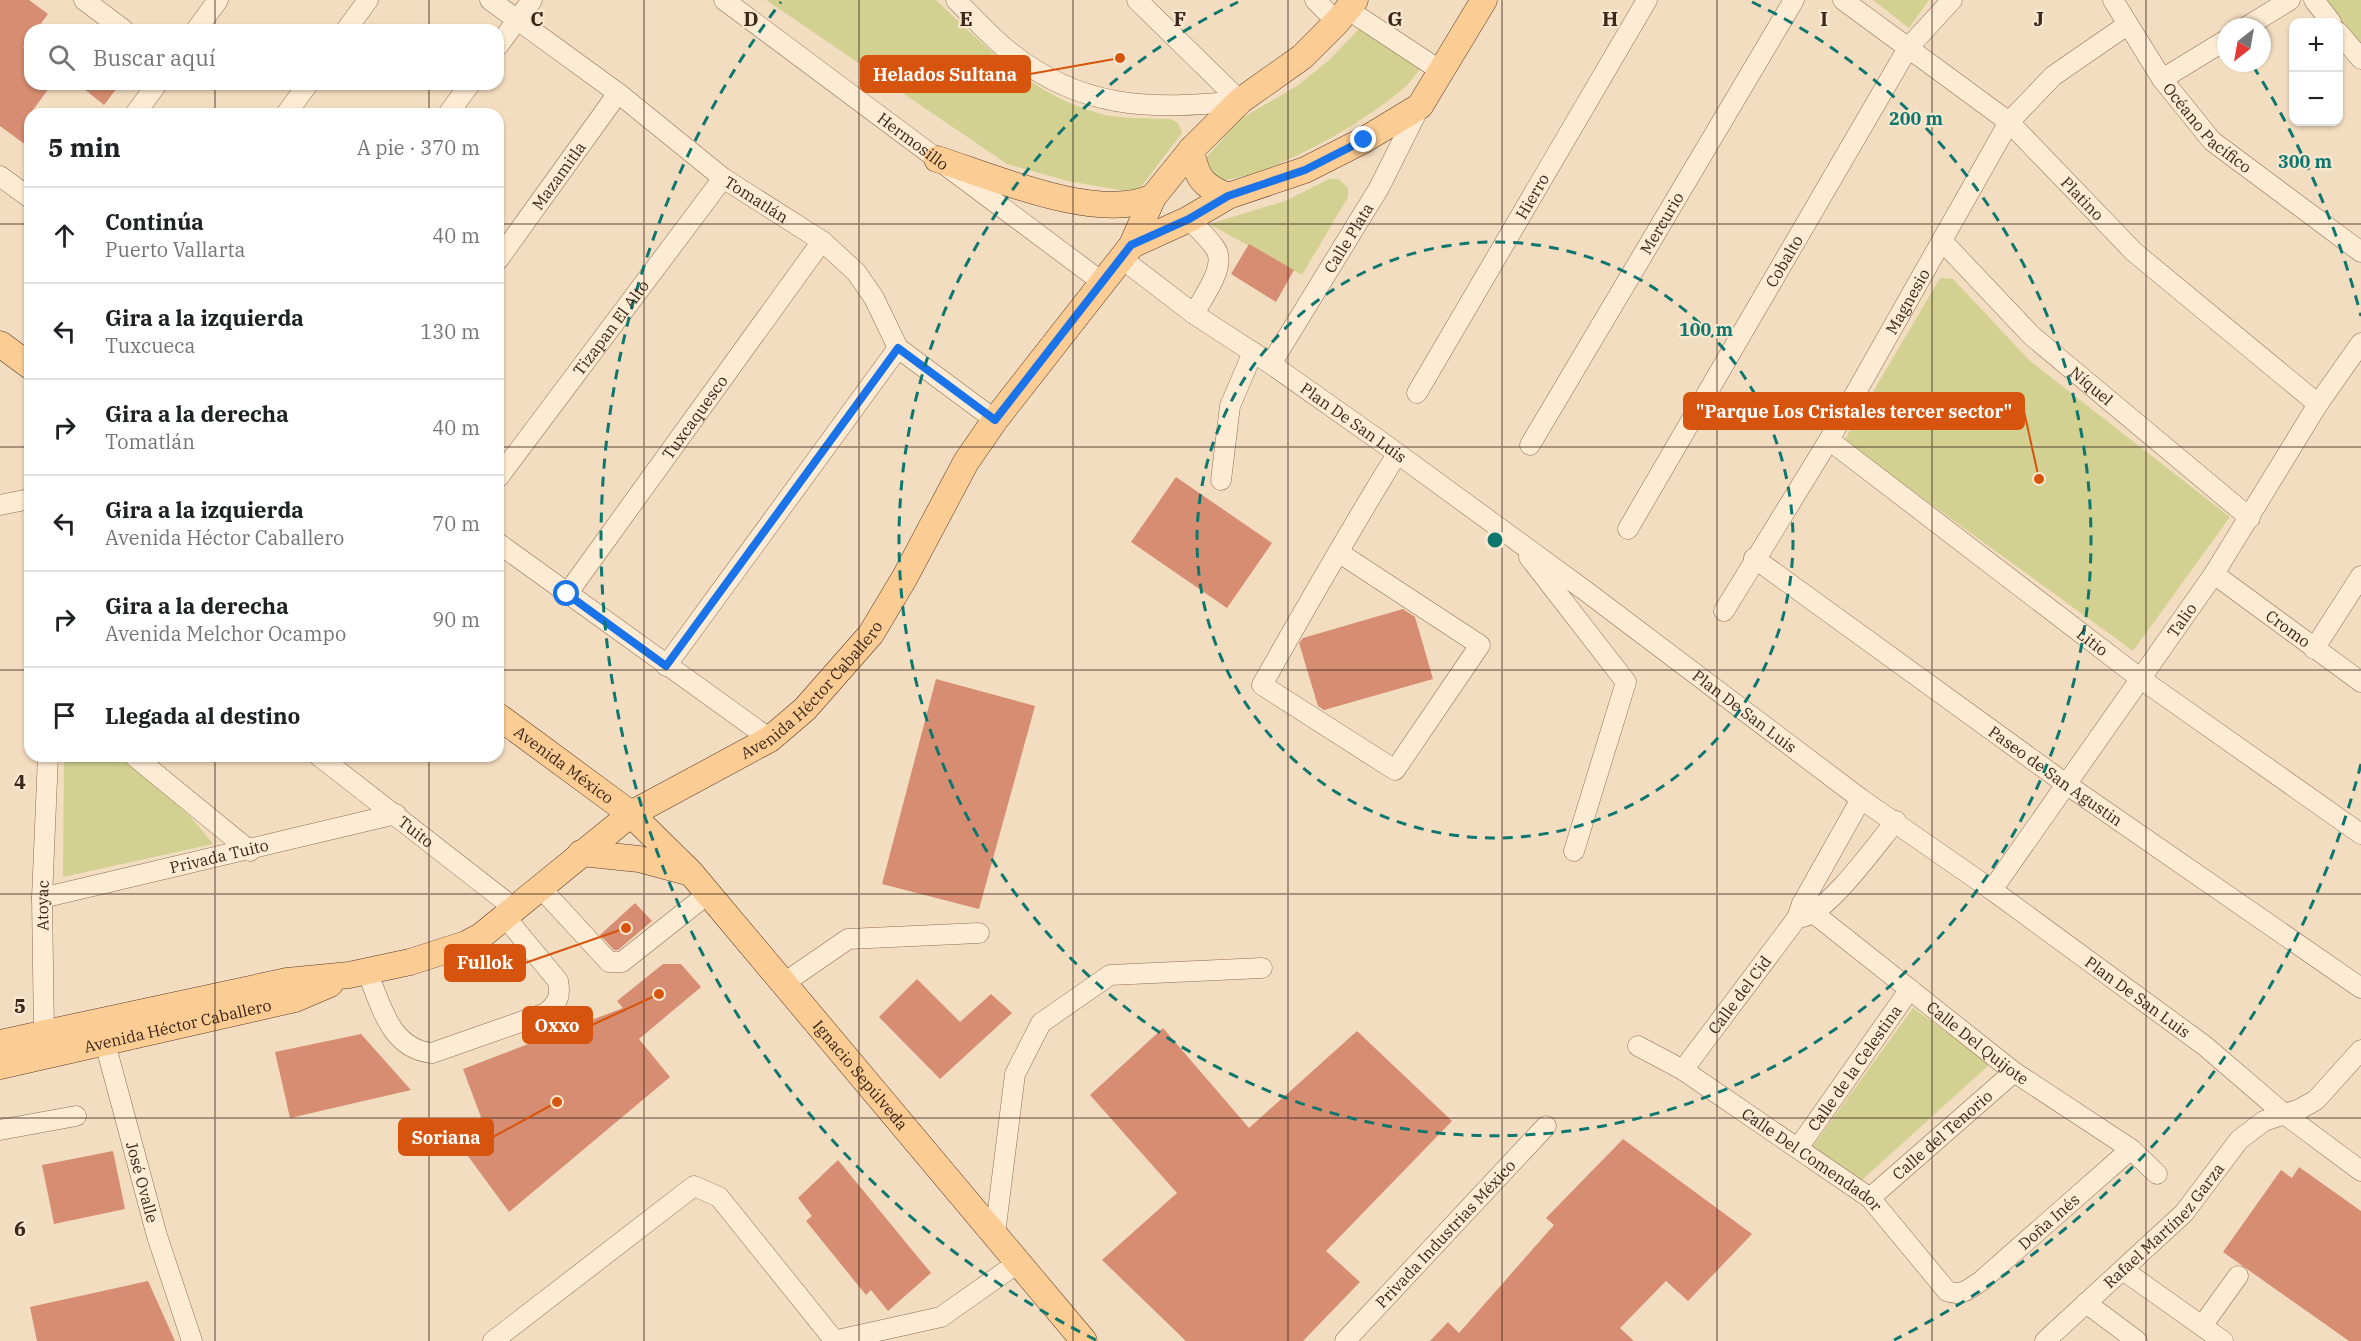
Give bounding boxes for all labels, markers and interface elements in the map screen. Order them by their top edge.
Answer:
text: C [530,5,544,32]
text: D [743,5,759,32]
text: E [959,5,973,32]
text: F [1174,5,1186,32]
text: G [1387,5,1403,32]
text: H [1602,5,1618,32]
text: I [1820,5,1828,32]
text: J [2034,5,2044,32]
north arrow [2217,18,2271,72]
map controls [2289,18,2343,126]
button: + [2289,18,2343,72]
search box [24,24,504,90]
icon: search [45,41,78,74]
text: Buscar aquí [93,43,216,72]
callout: Helados Sultana [861,56,1030,92]
text: Helados Sultana [873,63,1017,86]
button: − [2289,72,2343,126]
street label: Océano Pacífico [2159,79,2256,177]
text: 200 m [1889,107,1944,130]
street label: Hermosillo [873,108,953,174]
route end [1350,126,1376,152]
text: 5 min [48,130,121,164]
text: A pie · 370 m [357,134,480,161]
street label: Mazamitla [527,137,590,214]
text: 300 m [2278,150,2333,173]
street label: Hierro [1511,170,1553,223]
street label: Tomatlán [721,172,792,227]
street label: Platino [2057,172,2108,225]
street label: Mercurio [1635,188,1688,258]
street label: Calle Plata [1319,199,1378,277]
text: Continúa [105,207,204,236]
icon: ahead [48,219,81,252]
text: 40 m [432,222,480,249]
street label: Cobalto [1761,231,1807,291]
text: Puerto Vallarta [105,236,246,263]
street label: Magnesio [1881,265,1934,338]
street label: Tizapan El Alto [569,276,653,379]
text: Gira a la izquierda [105,303,304,332]
icon: left [48,315,81,348]
text: 130 m [420,318,480,345]
text: 100 m [1679,318,1734,341]
text: Tuxcueca [105,332,196,359]
street label: Níquel [2066,362,2117,410]
street label: Tuxcaquesco [658,371,732,463]
street label: Plan De San Luis [1297,378,1411,467]
callout: "Parque Los Cristales tercer sector" [1684,393,2024,429]
text: Gira a la derecha [105,399,289,428]
text: "Parque Los Cristales tercer sector" [1696,400,2012,423]
icon: right [48,411,81,444]
text: 40 m [432,414,480,441]
text: Tomatlán [105,428,195,455]
text: Gira a la izquierda [105,495,304,524]
icon: left [48,507,81,540]
text: 70 m [432,510,480,537]
text: Avenida Héctor Caballero [105,524,344,551]
centre of rings [1485,530,1505,550]
route start [553,580,579,606]
text: Gira a la derecha [105,591,289,620]
street label: Talio [2163,599,2201,641]
icon: right [48,603,81,636]
street label: Cromo [2262,605,2314,651]
text: 90 m [432,606,480,633]
street label: Avenida Héctor Caballero [737,617,886,763]
text: Avenida Melchor Ocampo [105,620,346,647]
street label: Litio [2073,624,2112,660]
street label: Plan De San Luis [1689,665,1801,757]
icon: arrive [48,699,81,732]
text: Llegada al destino [105,701,300,730]
street label: Avenida México [510,721,618,808]
street label: Paseo de San Agustin [1985,721,2127,830]
text: 4 [14,768,26,795]
street label: Tuito [394,812,438,852]
street label: Privada Tuito [168,835,271,877]
street label: Atoyac [32,880,53,931]
callout: Fullok [445,945,525,981]
text: Fullok [457,951,514,974]
street label: Calle del Cid [1704,951,1775,1038]
street label: Plan De San Luis [2081,952,2194,1042]
text: 5 [14,992,26,1019]
street label: Avenida Héctor Caballero [82,995,273,1057]
street label: Calle Del Quijote [1923,997,2032,1089]
street label: Calle de la Celestina [1803,1001,1906,1135]
callout: Oxxo [523,1007,592,1043]
text: Oxxo [534,1014,580,1037]
street label: Ignacio Sepúlveda [809,1016,913,1134]
street label: Calle del Tenorio [1888,1086,1996,1184]
street label: Calle Del Comendador [1738,1103,1887,1215]
callout: Soriana [399,1119,493,1155]
text: Soriana [411,1126,481,1149]
street label: José Ovalle [122,1139,163,1225]
street label: Privada Industrias México [1371,1155,1520,1312]
street label: Rafael Martínez Garza [2099,1159,2228,1292]
street label: Doña Inés [2014,1189,2084,1254]
text: 6 [14,1215,26,1242]

